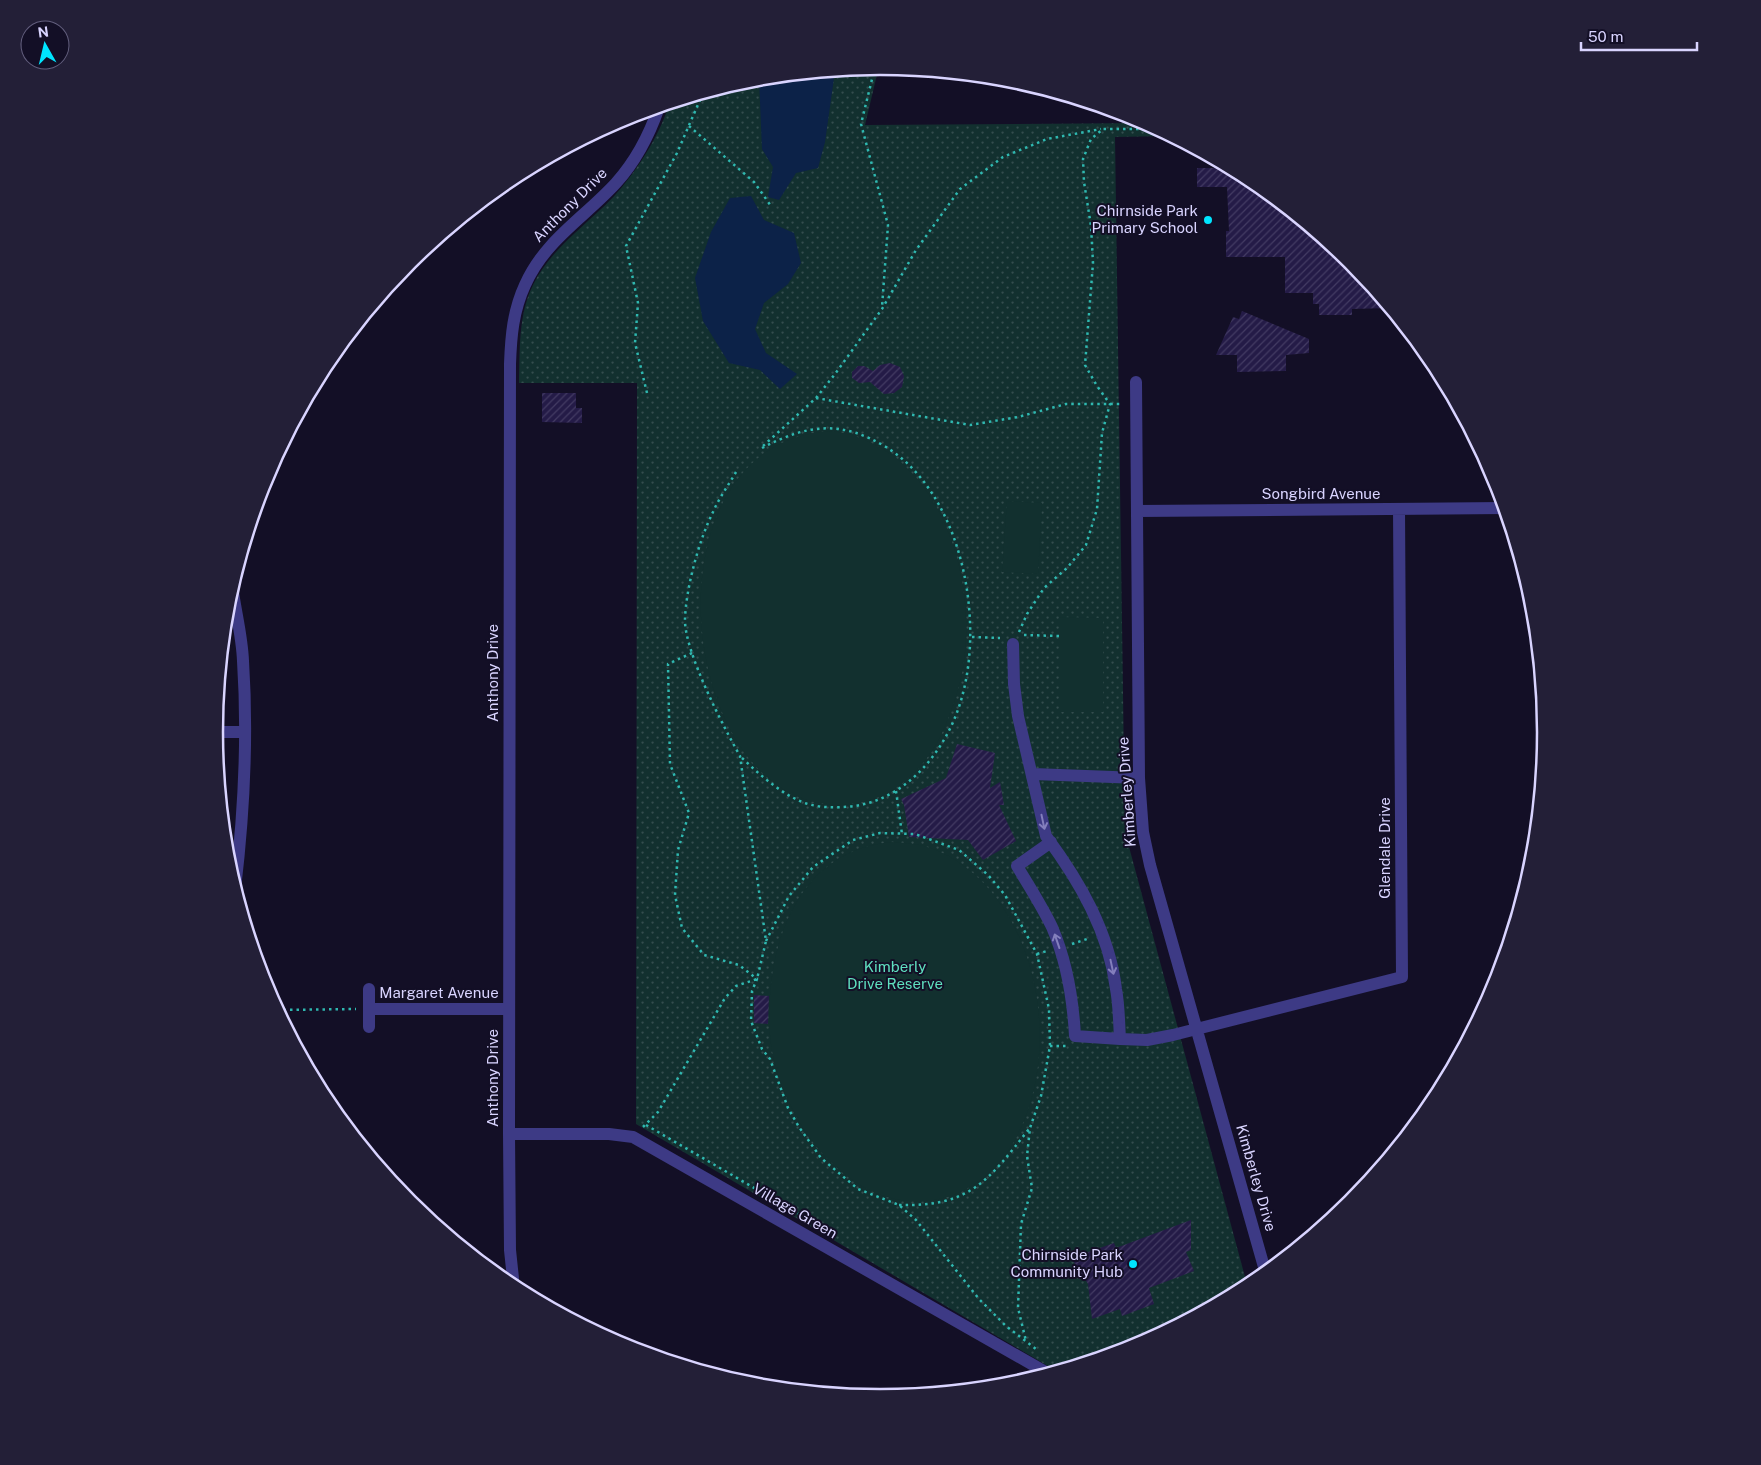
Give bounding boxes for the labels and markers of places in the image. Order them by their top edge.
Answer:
place label: Chirnside Park Primary School [1092,202,1198,236]
marker: Chirnside Park Primary School [1202,214,1214,226]
place label: Chirnside Park Community Hub [1010,1246,1123,1280]
marker: Chirnside Park Community Hub [1127,1258,1139,1270]

